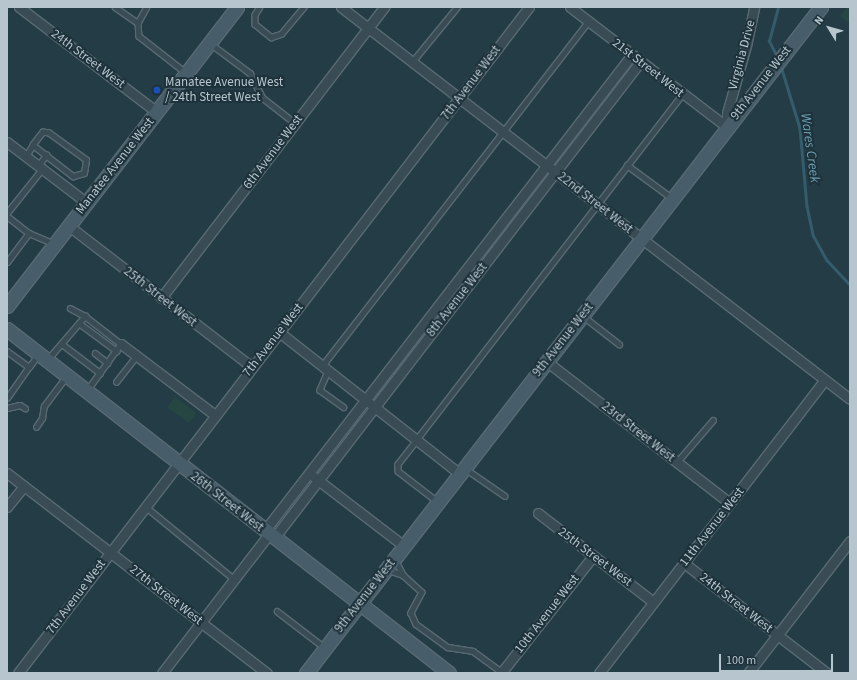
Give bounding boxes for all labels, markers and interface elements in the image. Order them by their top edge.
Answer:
north arrow [809,8,849,48]
text: N [811,13,827,28]
street label: Virginia Drive [725,18,759,92]
street label: 24th Street West [48,26,128,92]
street label: 21st Street West [609,35,687,101]
street label: 7th Avenue West [438,43,504,123]
street label: 9th Avenue West [727,43,795,123]
place label: Manatee Avenue West / 24th Street West [165,75,283,106]
marker: Manatee Avenue West / 24th Street West [152,85,162,95]
street label: 6th Avenue West [240,112,306,192]
water label: Wares Creek [797,112,823,184]
street label: Manatee Avenue West [72,115,158,217]
street label: 22nd Street West [554,169,636,237]
street label: 8th Avenue West [423,260,491,340]
street label: 25th Street West [120,264,200,330]
street label: 7th Avenue West [239,300,307,380]
street label: 9th Avenue West [529,300,597,380]
street label: 23rd Street West [598,399,678,465]
street label: 26th Street West [187,469,267,535]
street label: 11th Avenue West [676,484,748,570]
street label: 25th Street West [555,524,635,590]
street label: 9th Avenue West [331,556,399,636]
street label: 7th Avenue West [43,557,109,637]
street label: 27th Street West [126,562,206,628]
street label: 24th Street West [696,570,776,636]
street label: 10th Avenue West [511,571,583,657]
scale bar [721,646,835,672]
text: 100 m [726,652,756,669]

